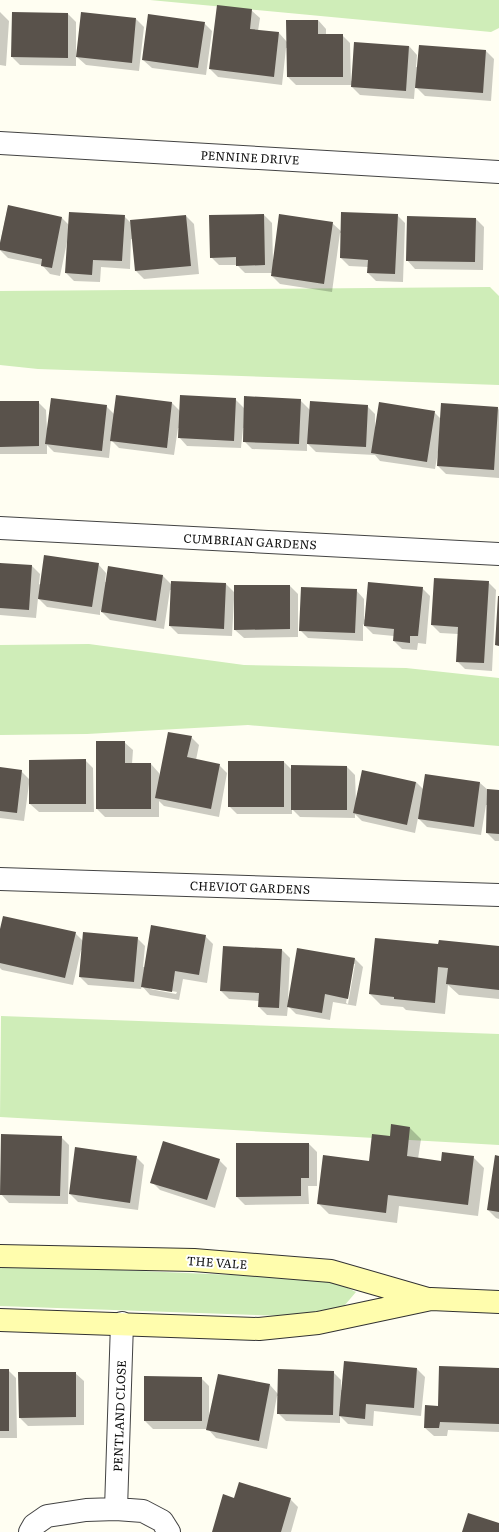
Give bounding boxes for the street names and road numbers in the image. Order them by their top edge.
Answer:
street label: PENNINE DRIVE [200,145,300,169]
street label: CUMBRIAN GARDENS [183,529,317,553]
street label: CHEVIOT GARDENS [190,876,310,898]
street label: THE VALE [186,1251,248,1273]
street label: PENTLAND CLOSE [108,1360,130,1472]

